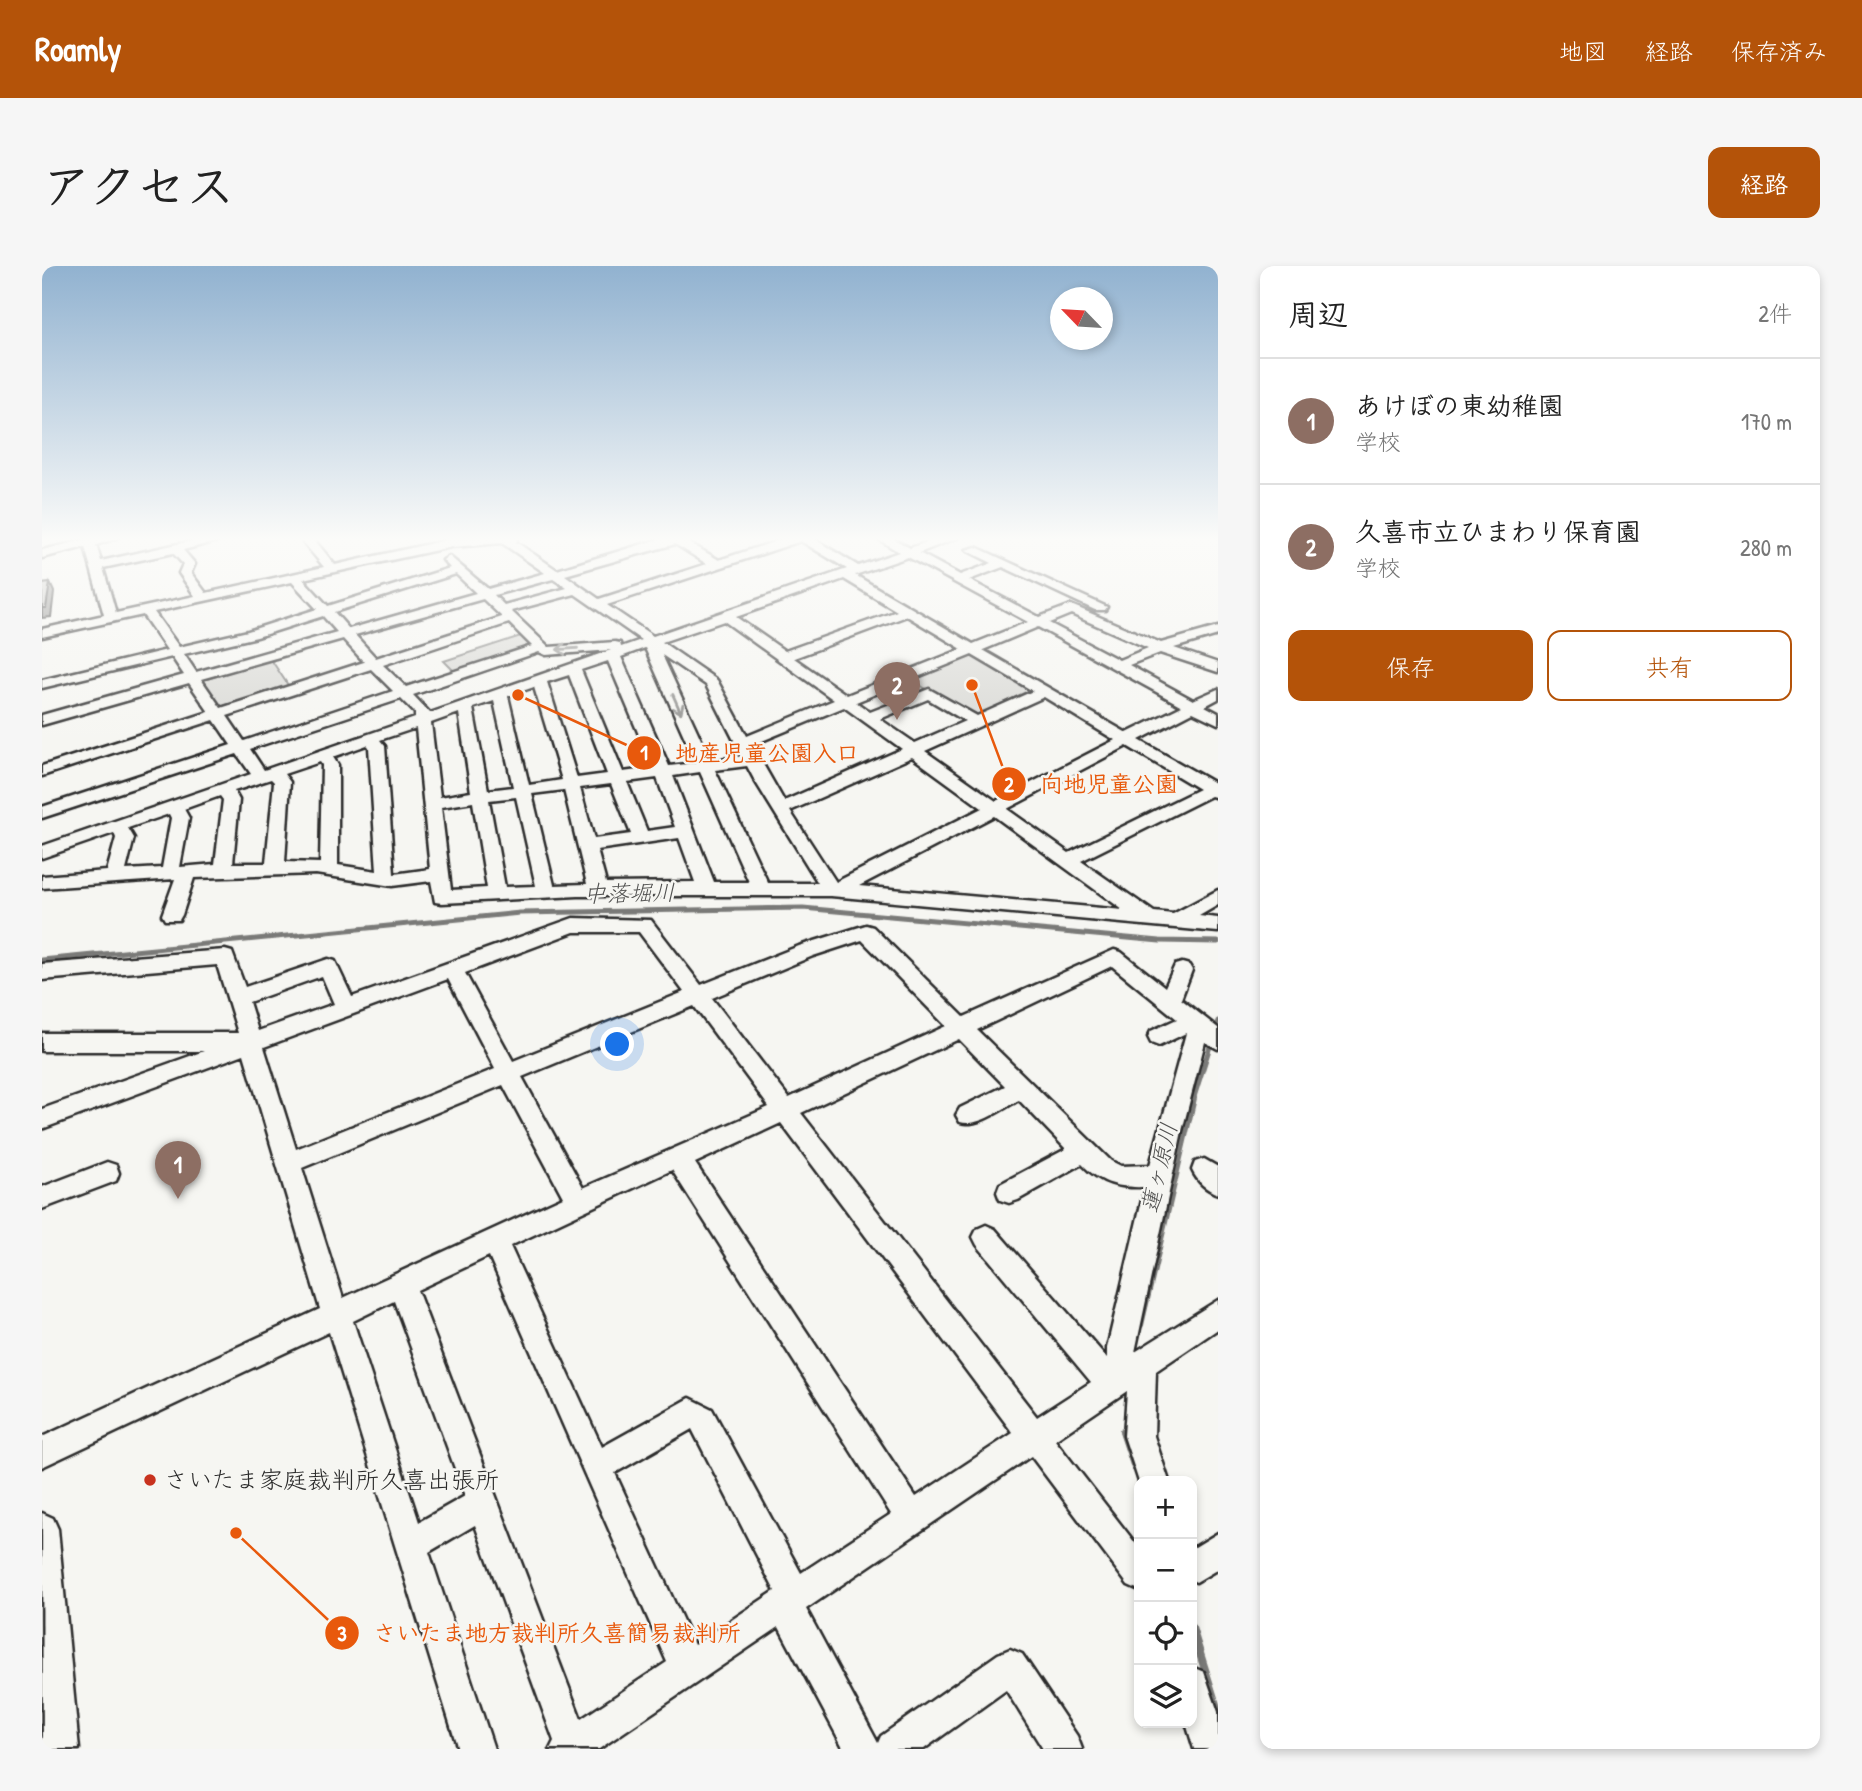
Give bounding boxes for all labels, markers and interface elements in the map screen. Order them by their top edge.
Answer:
text: Roamly [35,27,121,71]
text: 地図 [1559,35,1607,67]
text: 経路 [1645,35,1693,67]
text: 保存済み [1731,35,1827,67]
button: 経路 [1708,147,1820,218]
text: アクセス [42,152,235,218]
north arrow [1050,287,1113,350]
text: 周辺 [1288,294,1348,334]
text: 2件 [1758,298,1792,329]
text: あけぼの東幼稚園 [1355,388,1564,423]
text: 1 [1307,406,1315,437]
text: 170 m [1741,406,1792,437]
text: 学校 [1355,426,1401,457]
text: 久喜市立ひまわり保育園 [1355,514,1641,549]
text: 2 [1306,532,1316,563]
text: 280 m [1740,532,1792,563]
text: 学校 [1355,552,1401,583]
button: 保存 [1288,630,1533,701]
button: 共有 [1547,630,1792,701]
one-way arrow [556,643,579,656]
pin: 2 [874,662,920,720]
one-way arrow [671,693,684,714]
callout: 地産児童公園入口 [626,731,873,775]
text: 地産児童公園入口 [675,737,859,768]
text: 1 [640,738,648,767]
callout: 向地児童公園 [991,762,1192,806]
text: 向地児童公園 [1040,768,1178,799]
text: 2 [1004,770,1014,799]
water label: 中落堀川 [583,876,675,909]
your location [600,1027,634,1061]
water label: 蓮ヶ原川 [1133,1120,1184,1216]
pin: 1 [155,1141,201,1199]
place label: さいたま家庭裁判所久喜出張所 [164,1463,499,1495]
marker: さいたま家庭裁判所久喜出張所 [142,1472,158,1488]
map controls [1134,1476,1197,1728]
button: + [1134,1476,1197,1539]
button: − [1134,1539,1197,1602]
button: locate [1134,1602,1197,1665]
callout: さいたま地方裁判所久喜簡易裁判所 [324,1611,755,1655]
text: さいたま地方裁判所久喜簡易裁判所 [373,1617,741,1648]
text: 3 [337,1619,347,1648]
button: layers [1134,1665,1197,1728]

